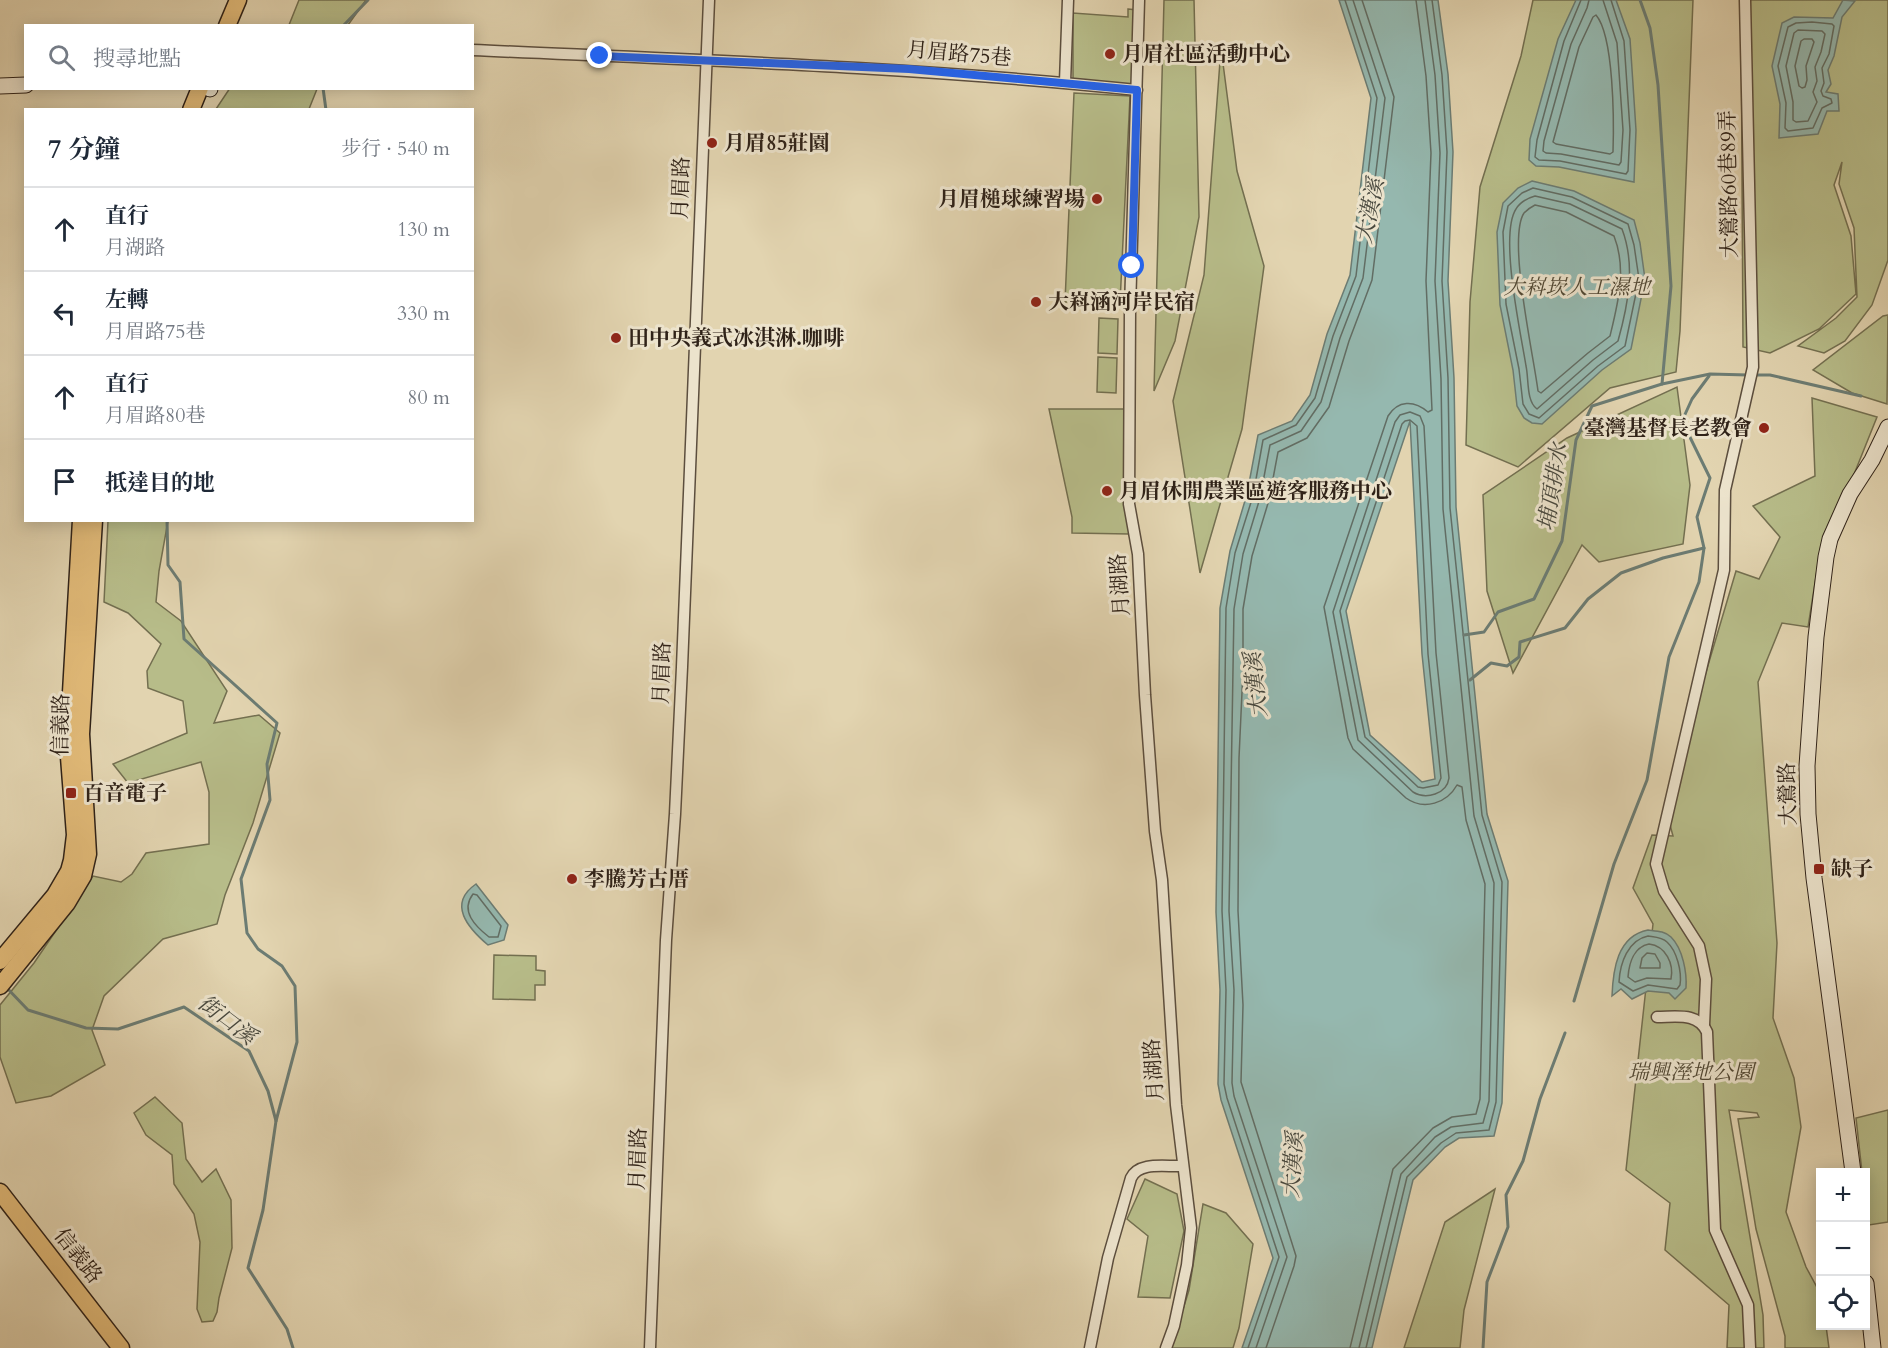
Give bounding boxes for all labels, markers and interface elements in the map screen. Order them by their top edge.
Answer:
search box [24,24,474,90]
street label: 月眉路75巷 [905,35,1013,73]
place label: 月眉社區活動中心 [1122,40,1290,69]
icon: search [45,41,78,74]
route end [586,42,612,68]
text: 搜尋地點 [93,44,181,74]
marker: 月眉社區活動中心 [1103,47,1117,61]
street label: 大鶯路60巷89弄 [1713,110,1745,258]
place label: 月眉85莊園 [724,129,830,158]
text: 7 分鐘 [48,132,120,167]
text: 步行 · 540 m [341,135,450,162]
marker: 月眉85莊園 [705,136,719,150]
street label: 月眉路 [665,156,697,220]
water label: 大漢溪 [1349,174,1391,246]
place label: 月眉槌球練習場 [938,185,1085,214]
marker: 月眉槌球練習場 [1090,192,1104,206]
text: 直行 [105,201,149,231]
icon: ahead [48,213,81,246]
text: 130 m [397,216,450,243]
text: 月湖路 [105,234,165,261]
route start [1118,252,1144,278]
park label: 大嵙崁人工濕地 [1504,273,1652,302]
text: 左轉 [105,285,149,315]
place label: 大嵙涵河岸民宿 [1048,288,1195,317]
marker: 大嵙涵河岸民宿 [1029,295,1043,309]
icon: left [48,297,81,330]
text: 330 m [397,300,450,327]
text: 月眉路75巷 [105,318,206,345]
place label: 田中央義式冰淇淋.咖啡 [628,324,845,353]
marker: 田中央義式冰淇淋.咖啡 [609,331,623,345]
text: 直行 [105,369,149,399]
icon: ahead [48,381,81,414]
text: 80 m [407,384,450,411]
text: 月眉路80巷 [105,402,206,429]
place label: 臺灣基督長老教會 [1584,414,1752,443]
marker: 臺灣基督長老教會 [1757,421,1771,435]
water label: 埔頂排水 [1531,439,1575,533]
icon: arrive [48,465,81,498]
text: 抵達目的地 [105,468,215,498]
place label: 月眉休閒農業區遊客服務中心 [1119,477,1392,506]
marker: 月眉休閒農業區遊客服務中心 [1100,484,1114,498]
street label: 月湖路 [1103,553,1137,617]
street label: 月眉路 [646,641,678,705]
water label: 大漢溪 [1237,649,1274,719]
street label: 信義路 [46,693,76,757]
street label: 大鶯路 [1772,762,1804,826]
place label: 百音電子 [83,779,167,808]
marker: 百音電子 [64,786,78,800]
place label: 缺子 [1831,855,1873,884]
marker: 缺子 [1812,862,1826,876]
place label: 李騰芳古厝 [584,865,689,894]
marker: 李騰芳古厝 [565,872,579,886]
water label: 街口溪 [192,988,264,1053]
street label: 月湖路 [1137,1038,1171,1102]
park label: 瑞興溼地公園 [1628,1058,1757,1087]
street label: 月眉路 [622,1127,654,1191]
water label: 大漢溪 [1276,1129,1310,1199]
map controls [1816,1168,1870,1330]
button: + [1816,1168,1870,1222]
street label: 信義路 [47,1222,109,1290]
button: − [1816,1222,1870,1276]
button: locate [1816,1276,1870,1330]

